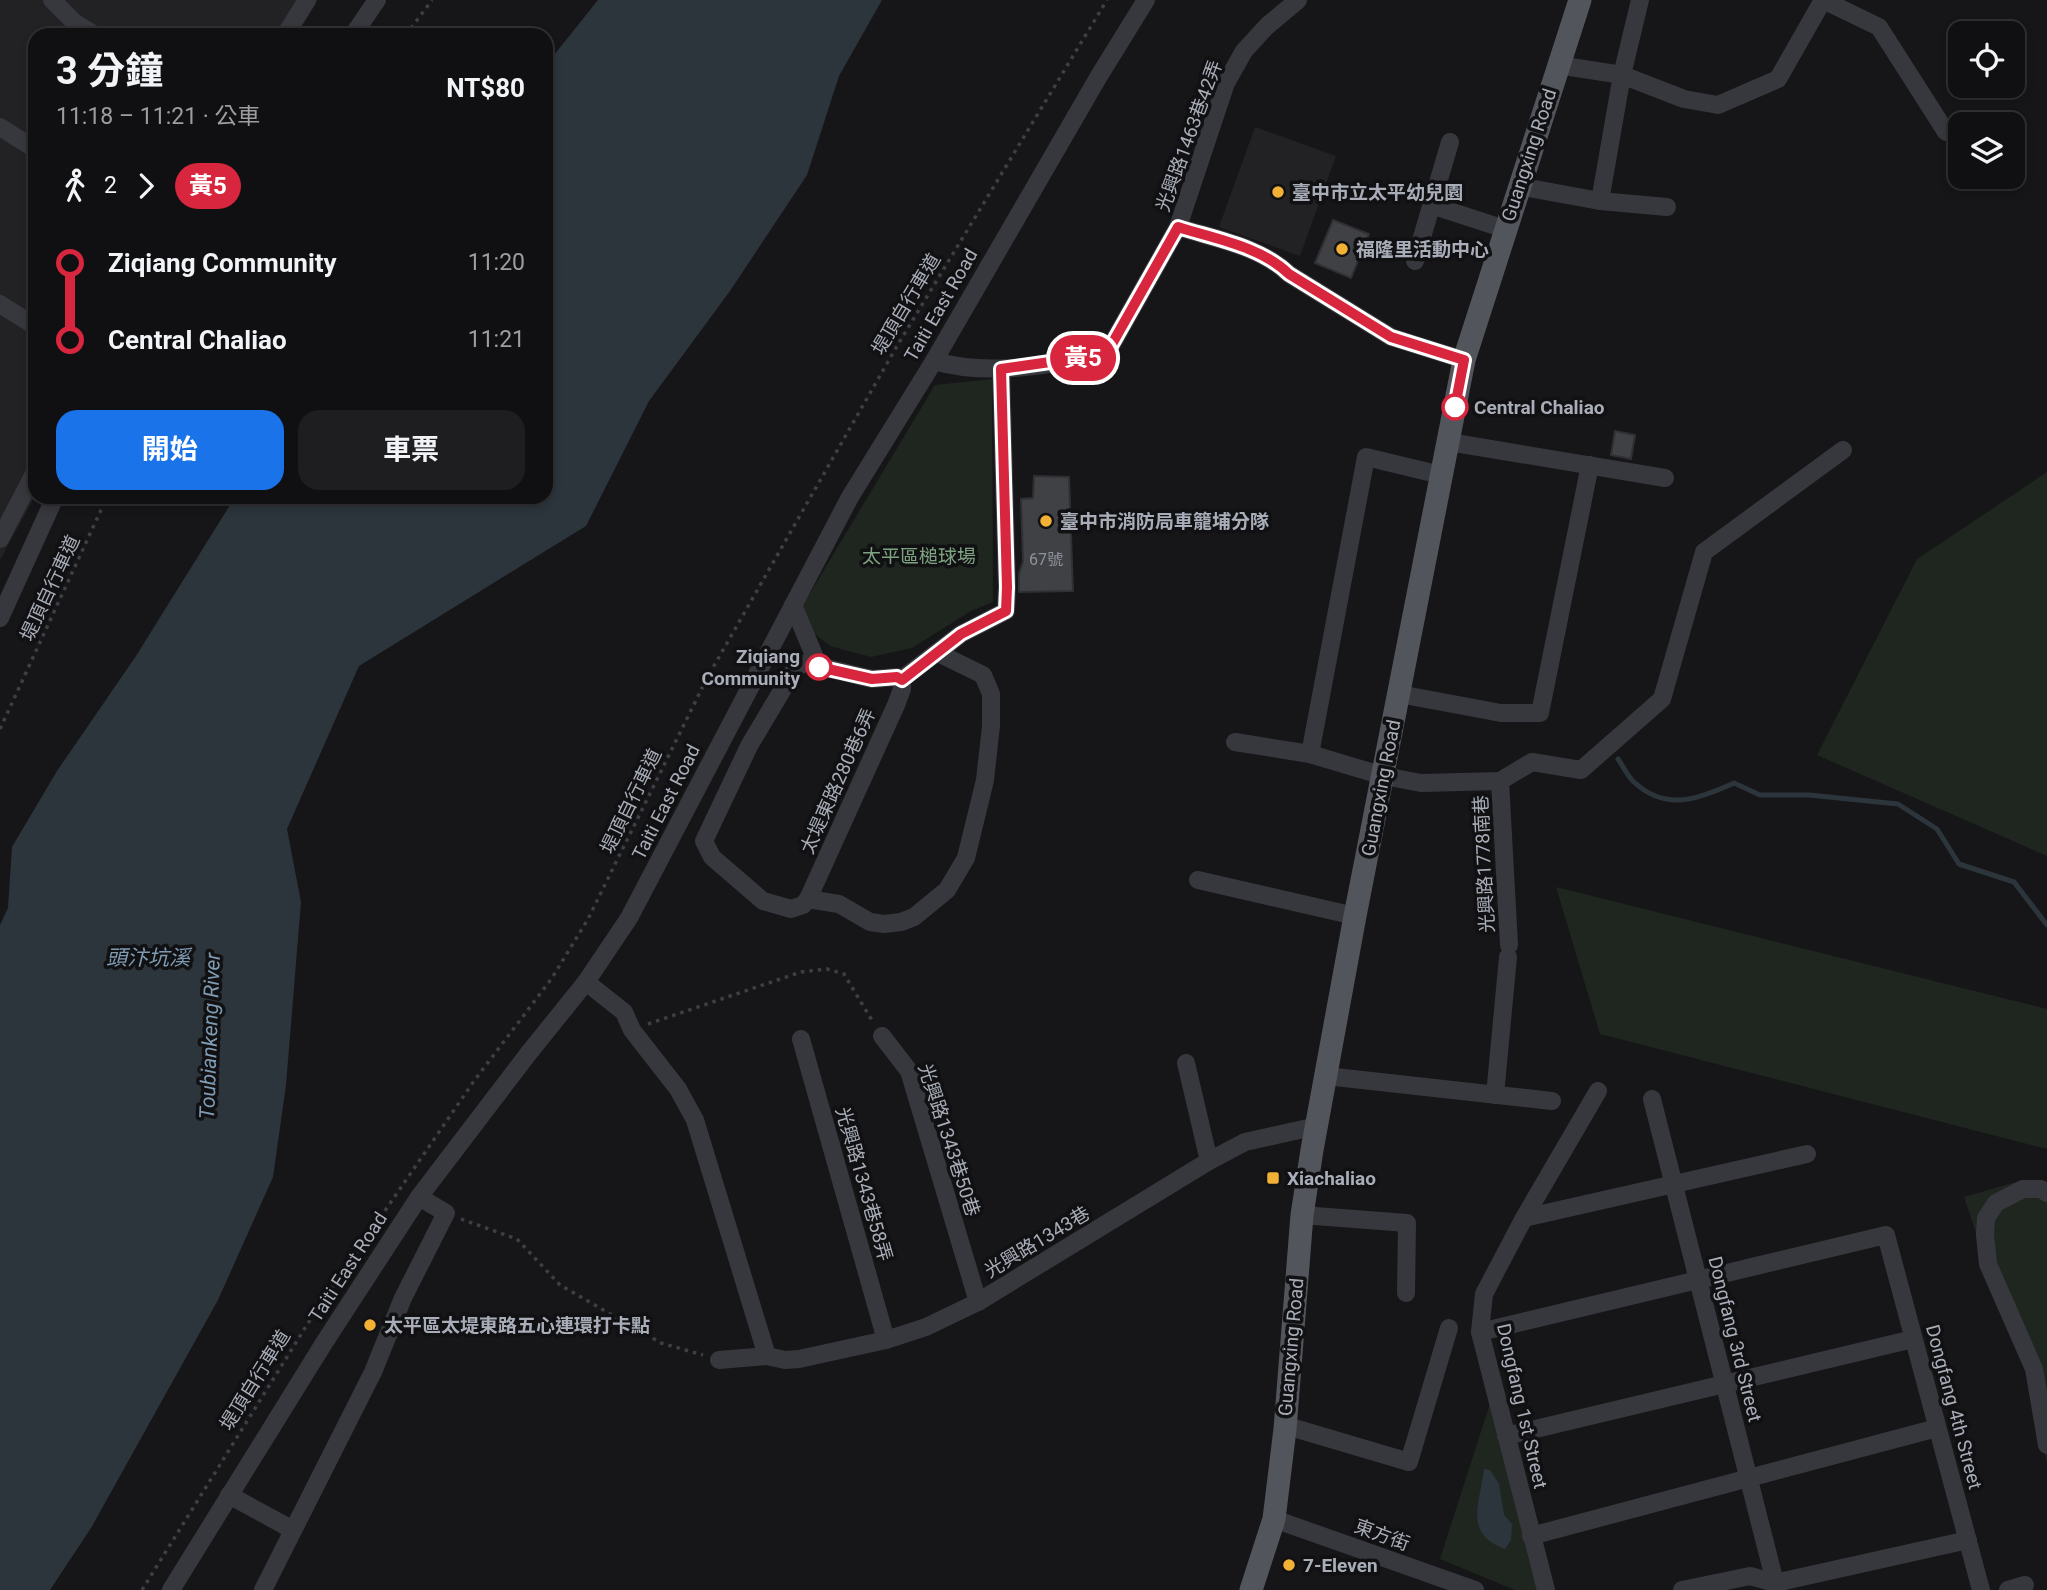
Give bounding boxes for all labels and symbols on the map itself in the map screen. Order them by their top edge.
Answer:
street label: 光興路1463巷42弄 [1151,57,1227,215]
street label: Guangxing Road [1497,86,1561,224]
place label: 臺中市立太平幼兒園 [1292,181,1463,204]
marker: 臺中市立太平幼兒園 [1270,184,1286,200]
place label: 福隆里活動中心 [1356,238,1489,261]
marker: 福隆里活動中心 [1334,241,1350,257]
street label: Taiti East Road [899,245,983,365]
street label: 堤頂自行車道 [867,249,945,359]
line badge: 黃5 [1052,335,1114,381]
marker: Central Chaliao [1442,394,1468,420]
place label: Central Chaliao [1474,396,1605,419]
place label: 臺中市消防局車籠埔分隊 [1060,510,1269,533]
marker: 臺中市消防局車籠埔分隊 [1038,513,1054,529]
street label: 堤頂自行車道 [15,531,85,645]
park label: 太平區槌球場 [862,545,976,568]
house number: 67號 [1029,550,1063,569]
place label: Ziqiang Community [702,645,800,690]
marker: Ziqiang Community [806,654,832,680]
street label: 太堤東路280巷6弄 [796,705,880,857]
street label: Guangxing Road [1357,718,1405,858]
street label: Taiti East Road [627,741,705,863]
street label: 堤頂自行車道 [596,745,666,857]
street label: 光興路1778南巷 [1469,795,1499,933]
water label: 頭汴坑溪 [106,946,193,970]
water label: Toubiankeng River [195,951,225,1120]
street label: 光興路1343巷50巷 [913,1061,985,1219]
street label: 光興路1343巷58弄 [831,1104,897,1264]
place label: Xiachaliao [1287,1167,1376,1190]
marker: Xiachaliao [1265,1170,1281,1186]
street label: 光興路1343巷 [980,1202,1094,1282]
street label: Taiti East Road [304,1208,392,1326]
street label: Dongfang 3rd Street [1703,1254,1767,1424]
street label: Guangxing Road [1274,1277,1308,1417]
place label: 太平區太堤東路五心連環打卡點 [384,1314,650,1337]
marker: 太平區太堤東路五心連環打卡點 [362,1317,378,1333]
street label: Dongfang 1st Street [1492,1321,1552,1491]
street label: Dongfang 4th Street [1921,1322,1987,1492]
street label: 堤頂自行車道 [215,1326,295,1434]
street label: 東方街 [1351,1514,1413,1556]
place label: 7-Eleven [1303,1554,1378,1577]
marker: 7-Eleven [1281,1557,1297,1573]

